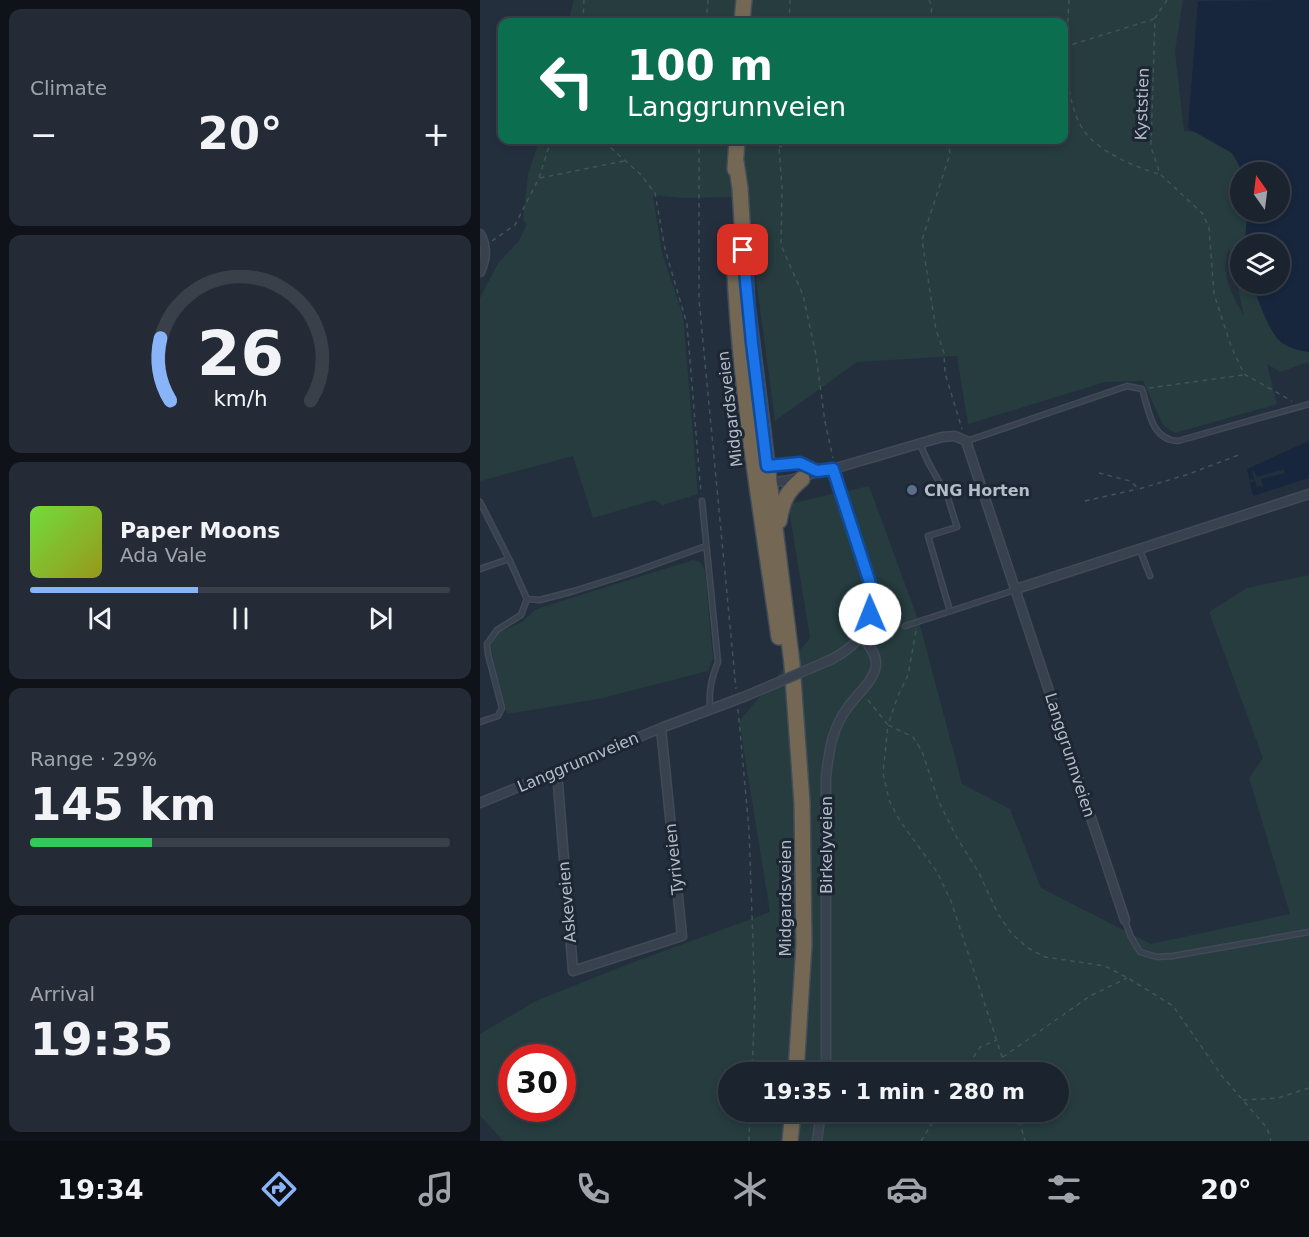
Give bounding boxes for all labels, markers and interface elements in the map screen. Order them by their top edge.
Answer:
text: 100 m [627,41,773,90]
icon: left [528,42,606,120]
street label: Kyststien [1131,67,1153,141]
text: Climate [30,76,107,100]
text: Langgrunnveien [627,91,846,122]
text: 20° [197,107,283,160]
text: − [30,115,58,154]
text: + [422,115,450,154]
north arrow [1230,162,1290,222]
map controls [1230,162,1290,294]
pin [717,224,768,275]
icon: arrive [726,233,759,266]
button: layers [1230,234,1290,294]
text: 26 [197,317,283,390]
street label: Midgardsveien [713,350,747,468]
text: km/h [213,387,267,412]
place label: CNG Horten [924,481,1030,500]
marker: CNG Horten [905,483,919,497]
text: Paper Moons [120,518,280,543]
text: Ada Vale [120,543,207,567]
position arrow [838,582,902,646]
icon: previous [84,602,117,635]
icon: pause [224,602,257,635]
icon: next [364,602,397,635]
street label: Langgrunnveien [1041,690,1099,820]
street label: Langgrunnveien [514,728,642,796]
text: Range · 29% [30,747,157,771]
text: 145 km [30,778,216,831]
street label: Birkelyveien [817,796,836,894]
street label: Tyriveien [661,822,687,897]
street label: Midgardsveien [776,840,795,956]
street label: Askeveien [554,861,580,943]
text: Arrival [30,982,95,1006]
text: 19:35 [30,1013,173,1066]
speed limit sign: 30 [498,1044,576,1122]
text: 19:35 · 1 min · 280 m [762,1079,1025,1104]
icon: directions [258,1168,300,1210]
icon: music [415,1168,457,1210]
icon: phone [572,1168,614,1210]
icon: climate [729,1168,771,1210]
icon: car [886,1168,928,1210]
icon: filters [1043,1168,1085,1210]
text: 19:34 [57,1174,143,1205]
text: 20° [1200,1174,1251,1205]

